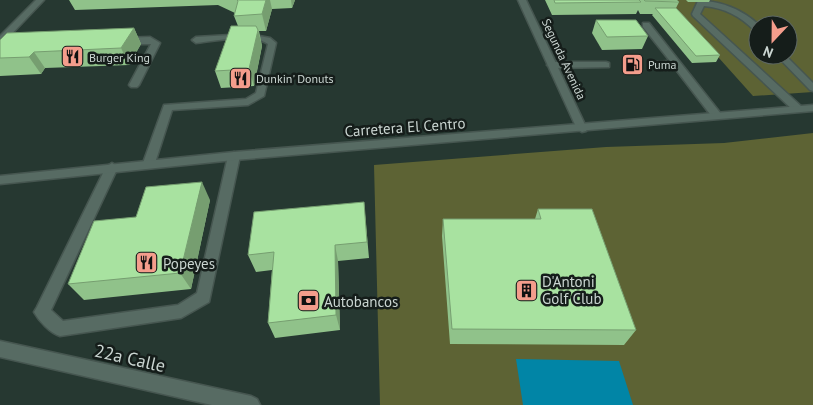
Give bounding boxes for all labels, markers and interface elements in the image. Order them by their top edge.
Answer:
north arrow [748,15,798,65]
street label: Segunda Avenida [539,16,589,102]
text: N [760,42,776,62]
restaurant icon: Burger King [61,45,85,69]
place label: Burger King [89,50,150,65]
fuel station icon: Puma [620,52,644,76]
place label: Puma [648,57,677,72]
restaurant icon: Dunkin' Donuts [228,66,252,90]
place label: Dunkin' Donuts [256,71,334,86]
street label: Carretera El Centro [344,113,466,141]
restaurant icon: Popeyes [135,251,159,275]
place label: Popeyes [163,254,215,273]
place label: D'Antoni Golf Club [542,272,602,308]
building icon: D'Antoni Golf Club [514,278,538,302]
bank icon: Autobancos [296,289,320,313]
place label: Autobancos [324,292,398,311]
street label: 22a Calle [92,339,168,377]

